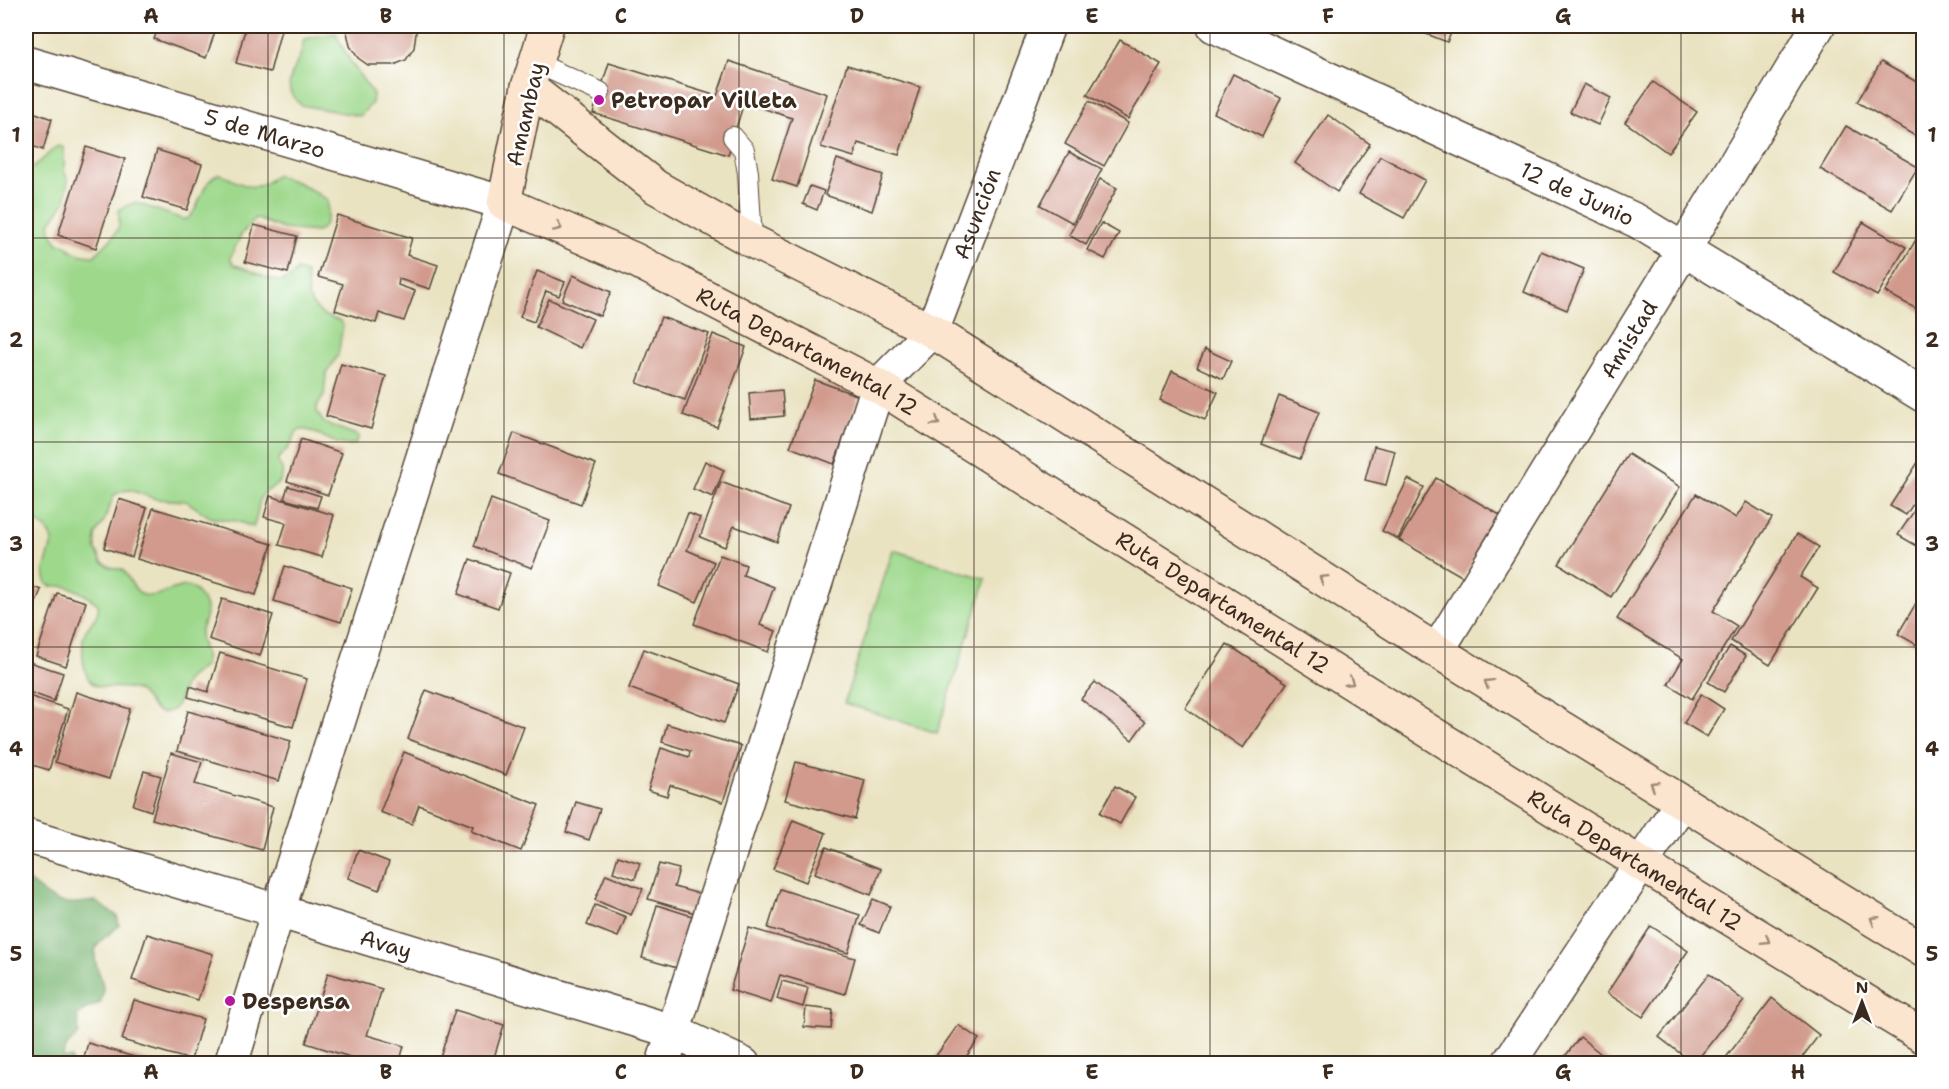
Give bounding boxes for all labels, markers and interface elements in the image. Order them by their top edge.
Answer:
text: A [143,3,159,29]
text: B [380,3,392,29]
text: C [615,3,627,29]
text: D [850,3,864,29]
text: E [1085,3,1099,29]
text: F [1322,3,1334,29]
text: G [1555,3,1571,29]
text: H [1791,3,1805,29]
street label: Amambay [499,59,552,169]
place label: Petropar Villeta [611,86,797,115]
marker: Petropar Villeta [592,93,606,107]
street label: 5 de Marzo [201,102,329,165]
text: 1 [11,122,21,148]
text: 1 [1927,122,1937,148]
street label: 12 de Junio [1515,155,1639,233]
street label: Asunción [947,164,1008,263]
one-way arrow [552,219,563,231]
street label: Ruta Departamental 12 [691,280,923,422]
street label: Amistad [1594,295,1664,384]
text: 2 [9,327,23,353]
text: 2 [1925,327,1939,353]
one-way arrow [930,415,940,427]
street label: Ruta Departamental 12 [1110,525,1335,680]
text: 3 [9,531,23,557]
text: 3 [1925,531,1939,557]
one-way arrow [1319,575,1330,586]
one-way arrow [1344,674,1355,685]
one-way arrow [1484,678,1494,690]
text: 4 [9,736,23,762]
text: 4 [1925,736,1939,762]
one-way arrow [1650,781,1660,793]
street label: Ruta Departamental 12 [1522,783,1747,937]
one-way arrow [1870,916,1880,928]
street label: Avay [356,923,416,966]
one-way arrow [1760,933,1770,945]
text: 5 [10,941,22,967]
text: 5 [1926,941,1938,967]
north arrow [1832,972,1892,1032]
text: N [1856,977,1868,998]
place label: Despensa [242,987,350,1016]
marker: Despensa [223,994,237,1008]
text: A [143,1059,159,1085]
text: B [380,1059,392,1085]
text: C [615,1059,627,1085]
text: D [850,1059,864,1085]
text: E [1085,1059,1099,1085]
text: F [1322,1059,1334,1085]
text: G [1555,1059,1571,1085]
text: H [1791,1059,1805,1085]

